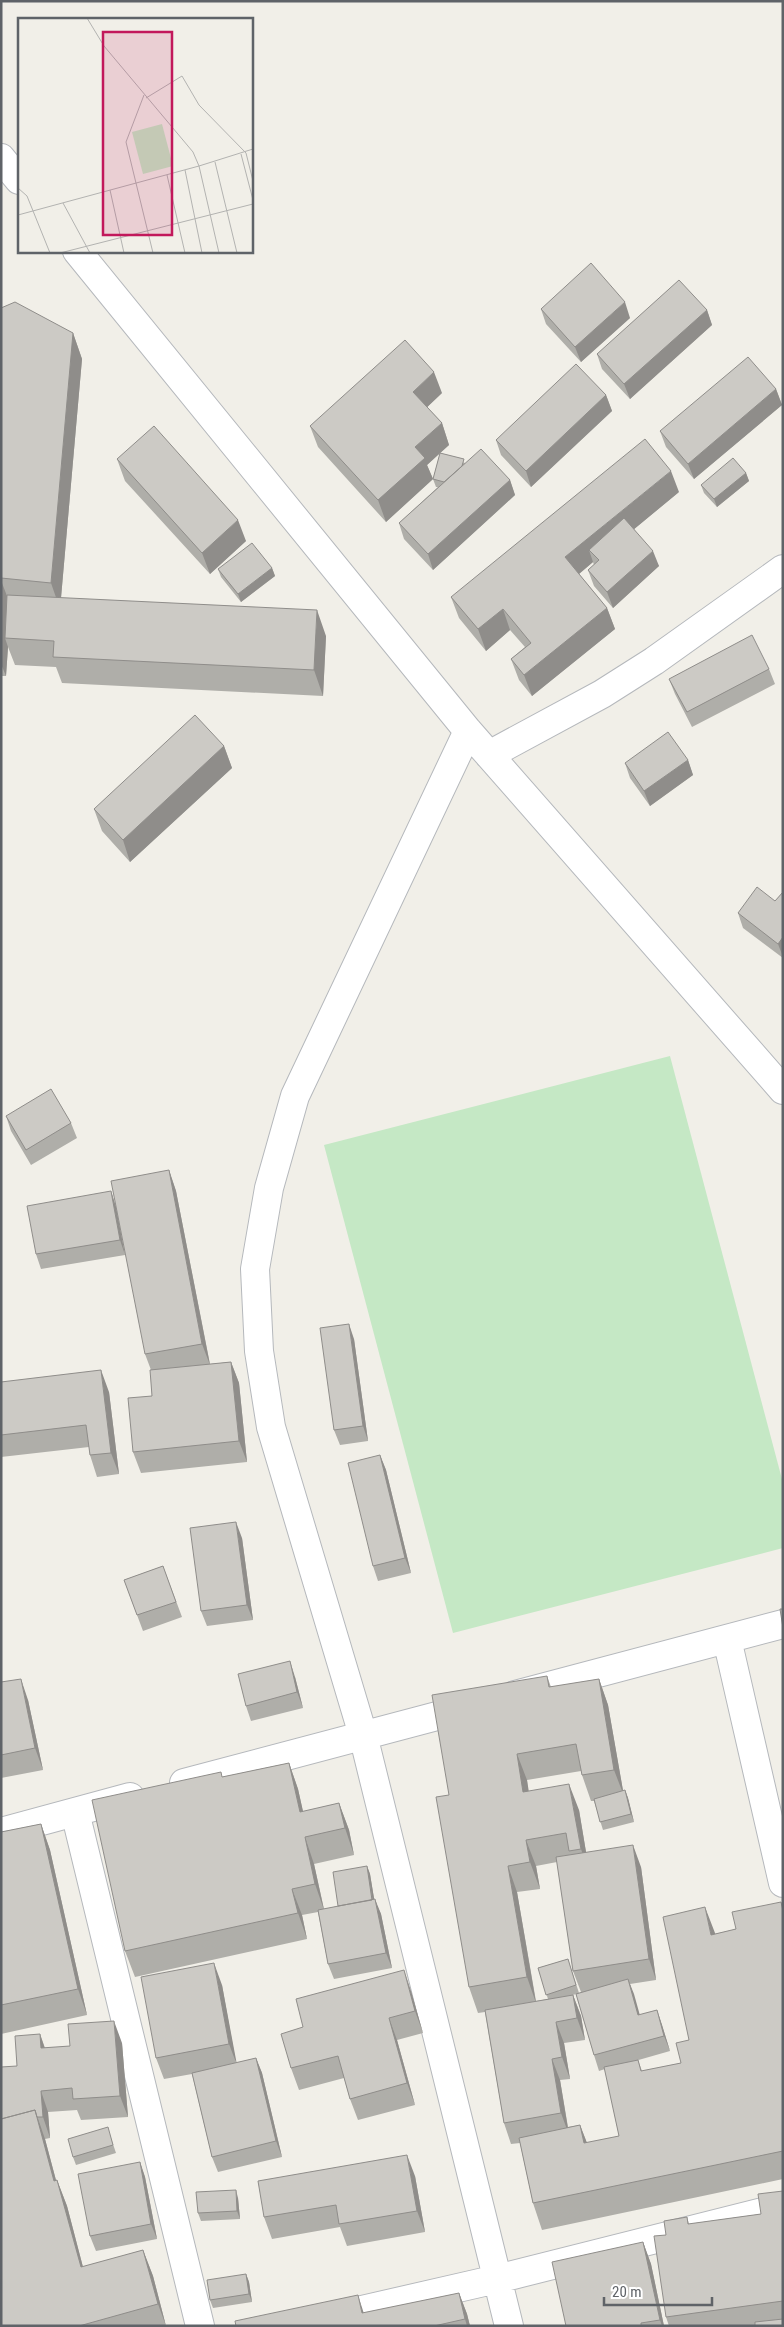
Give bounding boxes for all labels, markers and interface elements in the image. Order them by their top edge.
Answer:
inset map [18,18,252,252]
scale bar [604,2274,712,2306]
text: 20 m [612,2283,642,2301]

